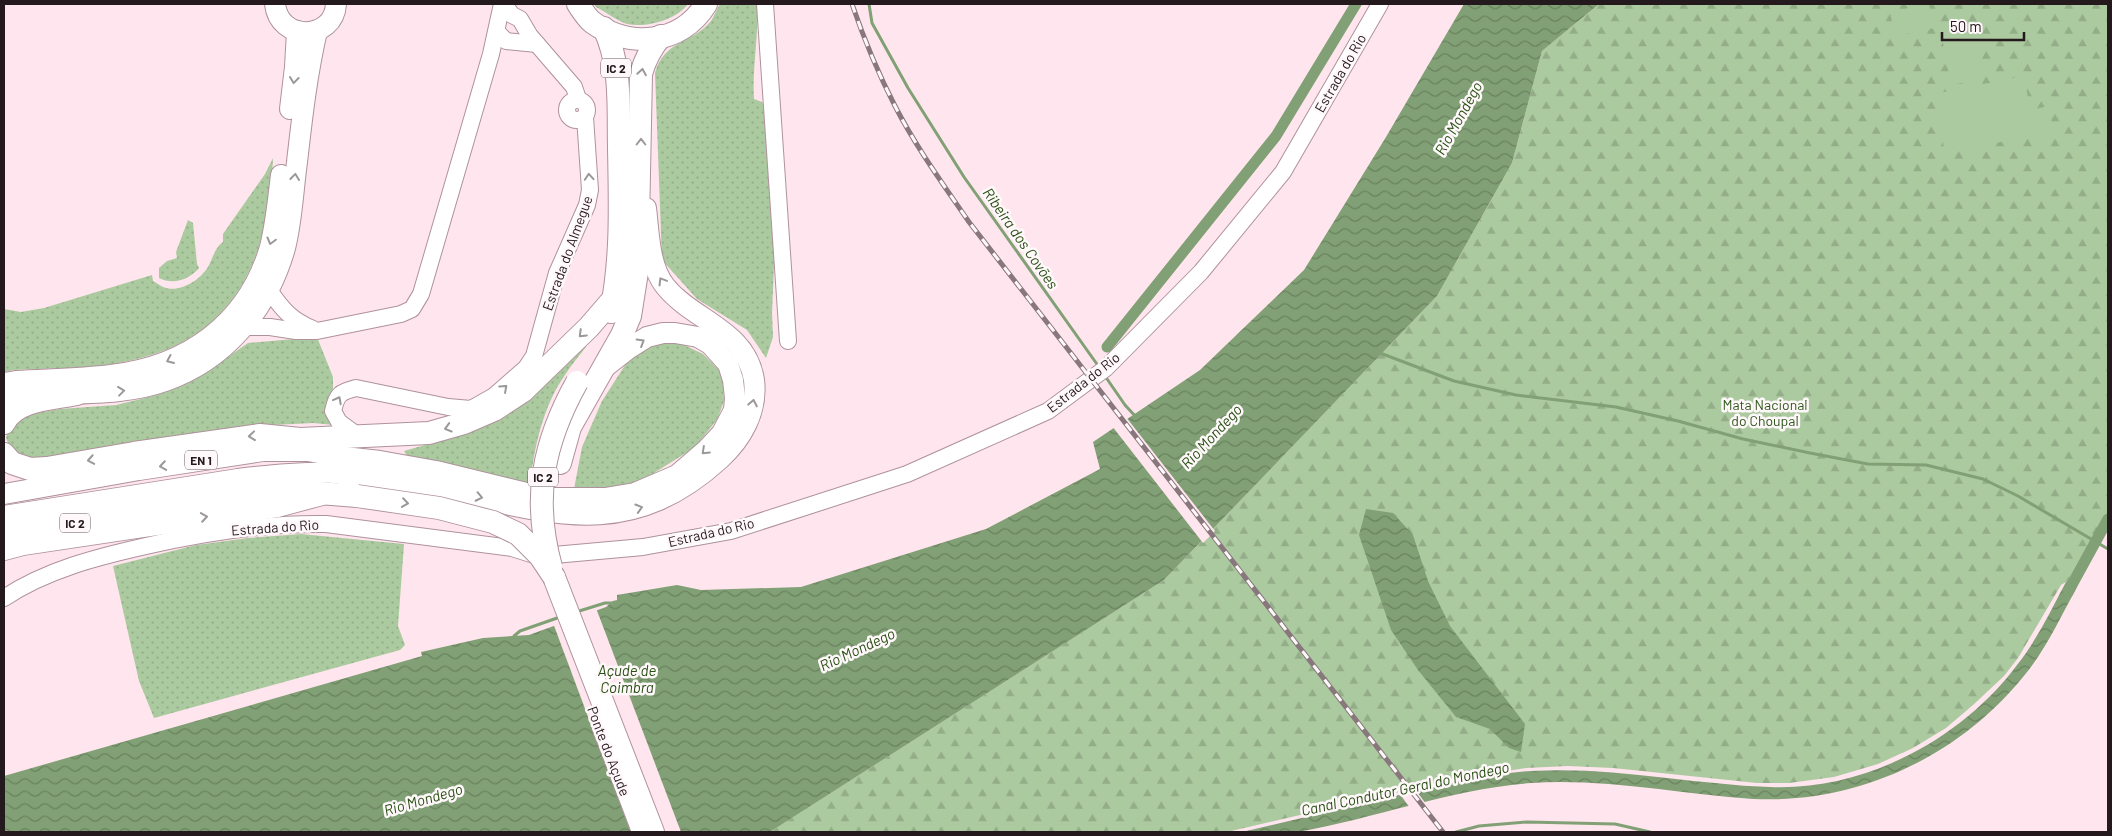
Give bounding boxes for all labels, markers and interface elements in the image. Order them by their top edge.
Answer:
scale bar [1942,10,2024,42]
text: 50 m [1950,17,1982,35]
street label: Estrada do Rio [1311,31,1369,115]
road number: IC 2 [601,58,631,78]
one-way arrow [637,67,647,76]
one-way arrow [289,76,299,84]
water label: Rio Mondego [1430,78,1486,158]
one-way arrow [636,137,646,145]
one-way arrow [289,173,300,181]
one-way arrow [583,173,594,181]
water label: Ribeira dos Covões [979,184,1063,292]
street label: Estrada do Almegue [538,193,596,313]
one-way arrow [266,236,277,245]
one-way arrow [659,277,669,286]
one-way arrow [579,328,588,337]
one-way arrow [635,338,644,348]
street label: Estrada do Rio [1043,348,1123,416]
one-way arrow [166,354,175,365]
one-way arrow [498,385,507,394]
one-way arrow [118,386,126,397]
one-way arrow [332,396,342,405]
park label: Mata Nacional do Choupal [1722,396,1808,429]
one-way arrow [748,399,758,408]
water label: Rio Mondego [1177,400,1245,472]
one-way arrow [445,422,453,432]
one-way arrow [248,430,256,441]
one-way arrow [702,445,711,454]
road number: EN 1 [185,450,217,470]
one-way arrow [87,455,96,465]
one-way arrow [159,460,167,471]
road number: IC 2 [528,468,558,487]
one-way arrow [474,491,483,502]
one-way arrow [401,497,409,508]
one-way arrow [634,504,642,514]
one-way arrow [201,512,209,523]
road number: IC 2 [60,514,90,532]
street label: Estrada do Rio [666,514,756,550]
street label: Estrada do Rio [231,515,319,539]
water label: Rio Mondego [816,624,898,674]
water label: Açude de Coimbra [598,661,656,696]
street label: Ponte do Açude [584,704,634,798]
water label: Canal Condutor Geral do Mondego [1299,757,1511,819]
water label: Rio Mondego [382,779,464,819]

